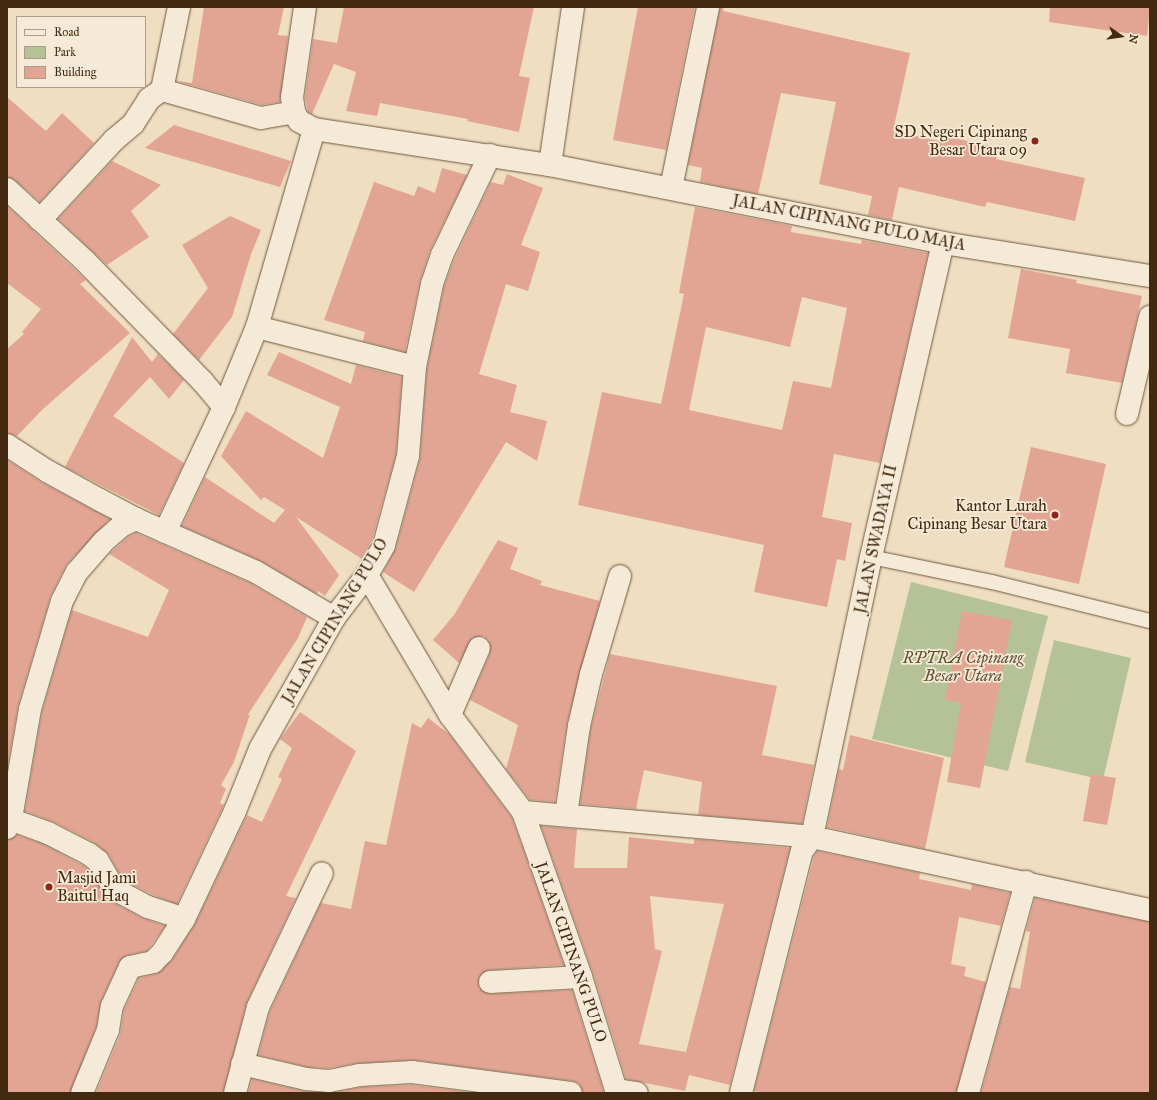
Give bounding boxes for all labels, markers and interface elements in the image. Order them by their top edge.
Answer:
legend [16,16,146,88]
north arrow [1101,16,1141,56]
text: Road [54,25,80,39]
text: N [1126,33,1141,45]
text: Park [54,45,76,59]
text: Building [54,65,96,79]
place label: SD Negeri Cipinang Besar Utara 09 [895,122,1027,160]
marker: SD Negeri Cipinang Besar Utara 09 [1030,136,1040,146]
street label: JALAN CIPINANG PULO MAJA [731,191,967,255]
street label: JALAN SWADAYA II [851,463,901,615]
place label: Kantor Lurah Cipinang Besar Utara [908,496,1047,534]
marker: Kantor Lurah Cipinang Besar Utara [1050,510,1060,520]
street label: JALAN CIPINANG PULO [278,535,392,707]
park label: RPTRA Cipinang Besar Utara [903,648,1023,686]
street label: JALAN CIPINANG PULO [531,859,611,1045]
place label: Masjid Jami Baitul Haq [57,868,136,906]
marker: Masjid Jami Baitul Haq [44,882,54,892]

